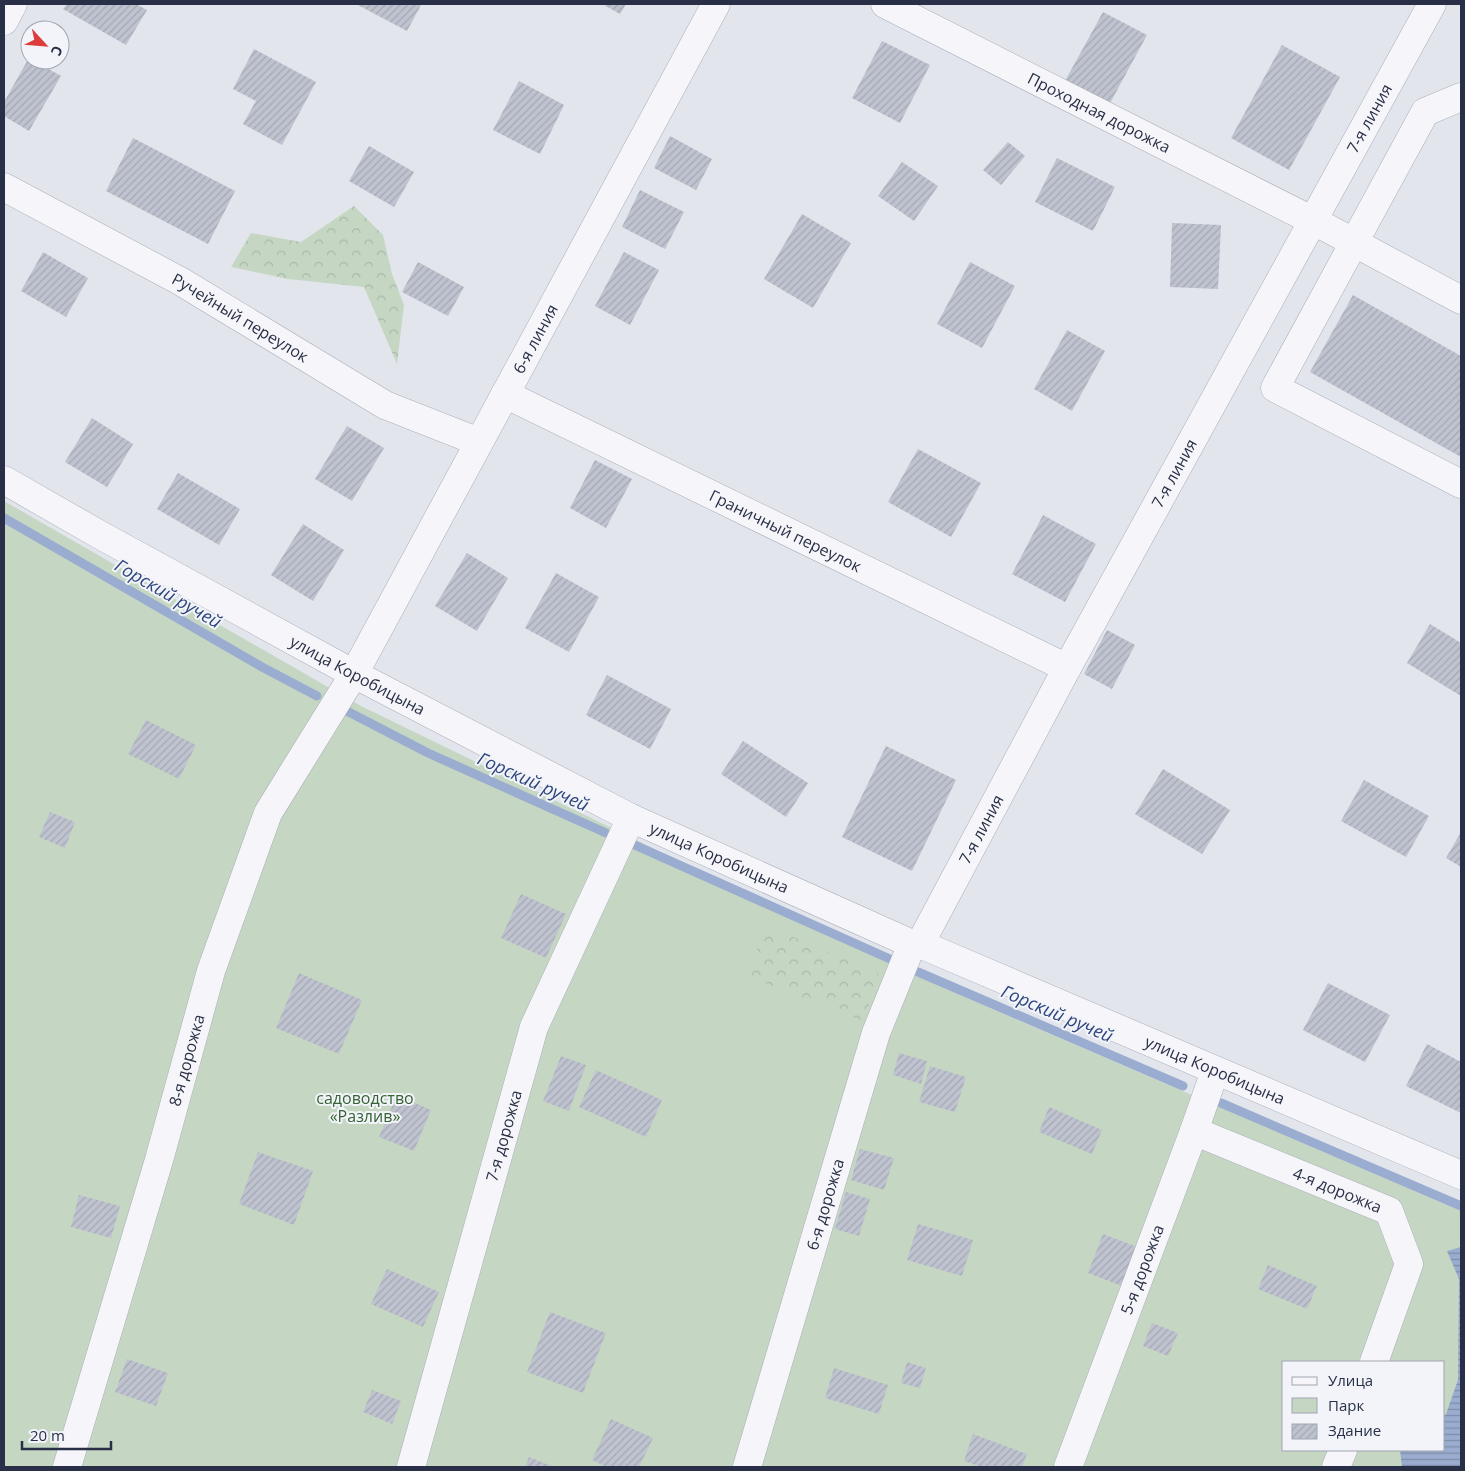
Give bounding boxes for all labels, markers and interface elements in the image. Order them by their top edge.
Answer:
north arrow [20,20,70,70]
text: С [47,43,68,59]
street label: Проходная дорожка [1024,67,1174,158]
street label: 7-я линия [1341,80,1397,157]
street label: Ручейный переулок [168,268,313,368]
street label: 6-я линия [507,300,563,377]
street label: 7-я линия [1146,435,1202,512]
street label: Граничный переулок [706,484,866,577]
water label: Горский ручей [111,553,227,634]
street label: улица Коробицына [286,630,429,720]
water label: Горский ручей [474,746,593,817]
street label: 7-я линия [954,791,1009,868]
street label: улица Коробицына [646,817,792,898]
water label: Горский ручей [998,979,1118,1048]
street label: 8-я дорожка [163,1012,210,1109]
street label: улица Коробицына [1142,1030,1288,1110]
park label: садоводство «Разлив» [316,1087,414,1127]
street label: 7-я дорожка [480,1087,527,1184]
street label: 6-я дорожка [801,1156,849,1253]
street label: 4-я дорожка [1290,1162,1385,1218]
street label: 5-я дорожка [1115,1221,1169,1318]
legend [1282,1361,1445,1451]
text: Улица [1328,1370,1373,1390]
text: Парк [1328,1395,1364,1415]
scale bar [22,1418,111,1450]
text: Здание [1328,1420,1381,1440]
text: 20 m [30,1425,65,1445]

